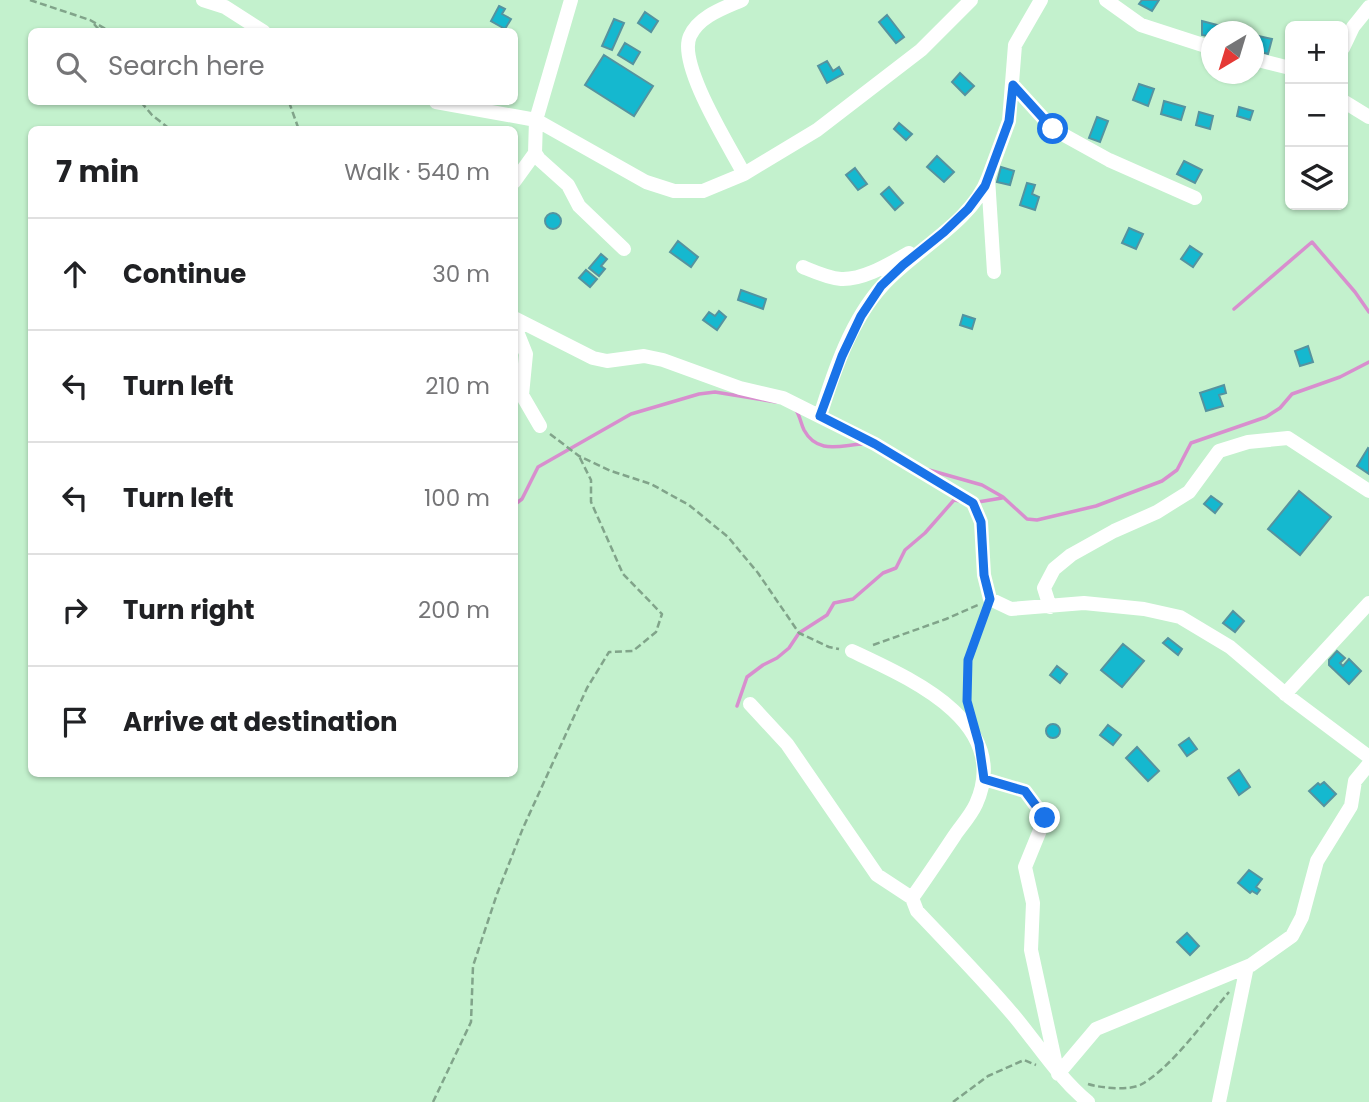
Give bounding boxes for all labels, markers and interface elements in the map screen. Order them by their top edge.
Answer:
north arrow [1201,21,1264,84]
map controls [1285,21,1348,210]
button: + [1285,21,1348,84]
search box [28,28,518,105]
icon: search [52,48,90,86]
text: Search here [108,48,265,84]
button: − [1285,84,1348,147]
route start [1037,113,1068,144]
button: layers [1285,147,1348,210]
text: 7 min [56,150,139,193]
text: Walk · 540 m [344,156,490,188]
icon: ahead [56,255,94,293]
text: Continue [123,256,246,292]
text: 30 m [432,258,490,290]
icon: left [56,367,94,405]
text: Turn left [123,368,234,404]
text: 210 m [425,370,490,402]
icon: left [56,479,94,517]
text: Turn left [123,480,234,516]
text: 100 m [424,482,490,514]
icon: right [56,591,94,629]
text: Turn right [123,592,255,628]
text: 200 m [418,594,490,626]
icon: arrive [56,703,94,741]
text: Arrive at destination [123,704,398,740]
route end [1029,802,1060,833]

